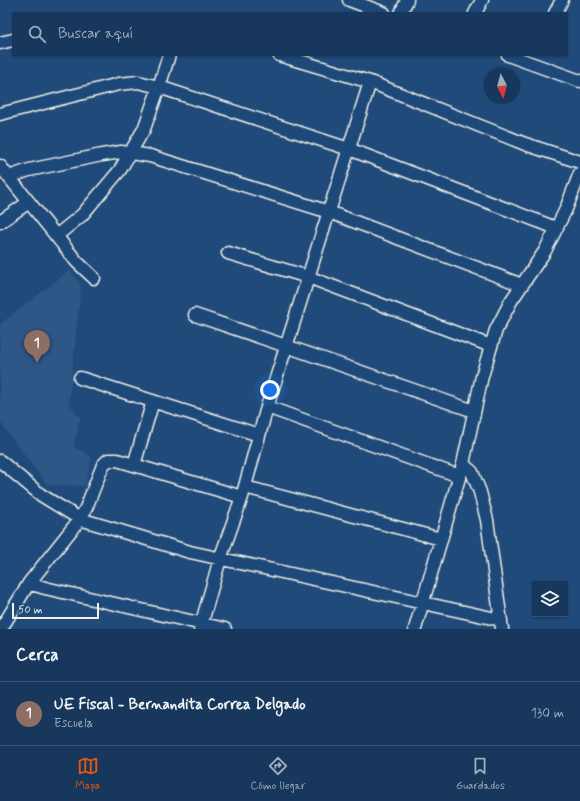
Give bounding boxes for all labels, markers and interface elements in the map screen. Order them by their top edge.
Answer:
search box [12,12,568,56]
icon: search [26,23,48,45]
text: Buscar aquí [58,24,133,44]
north arrow [484,68,520,104]
pin: 1 [24,330,50,363]
your location [260,380,280,400]
map controls [532,581,568,617]
button: layers [532,581,568,617]
scale bar [12,601,99,620]
text: 50 m [18,603,43,617]
text: Cerca [16,644,59,666]
text: UE Fiscal - Bernandita Correa Delgado [54,695,306,715]
text: 1 [26,705,32,722]
text: 130 m [531,705,564,722]
text: Escuela [54,715,93,732]
tab: Mapa [75,755,100,793]
tab: Cómo llegar [251,755,306,793]
tab: Guardados [456,755,505,793]

